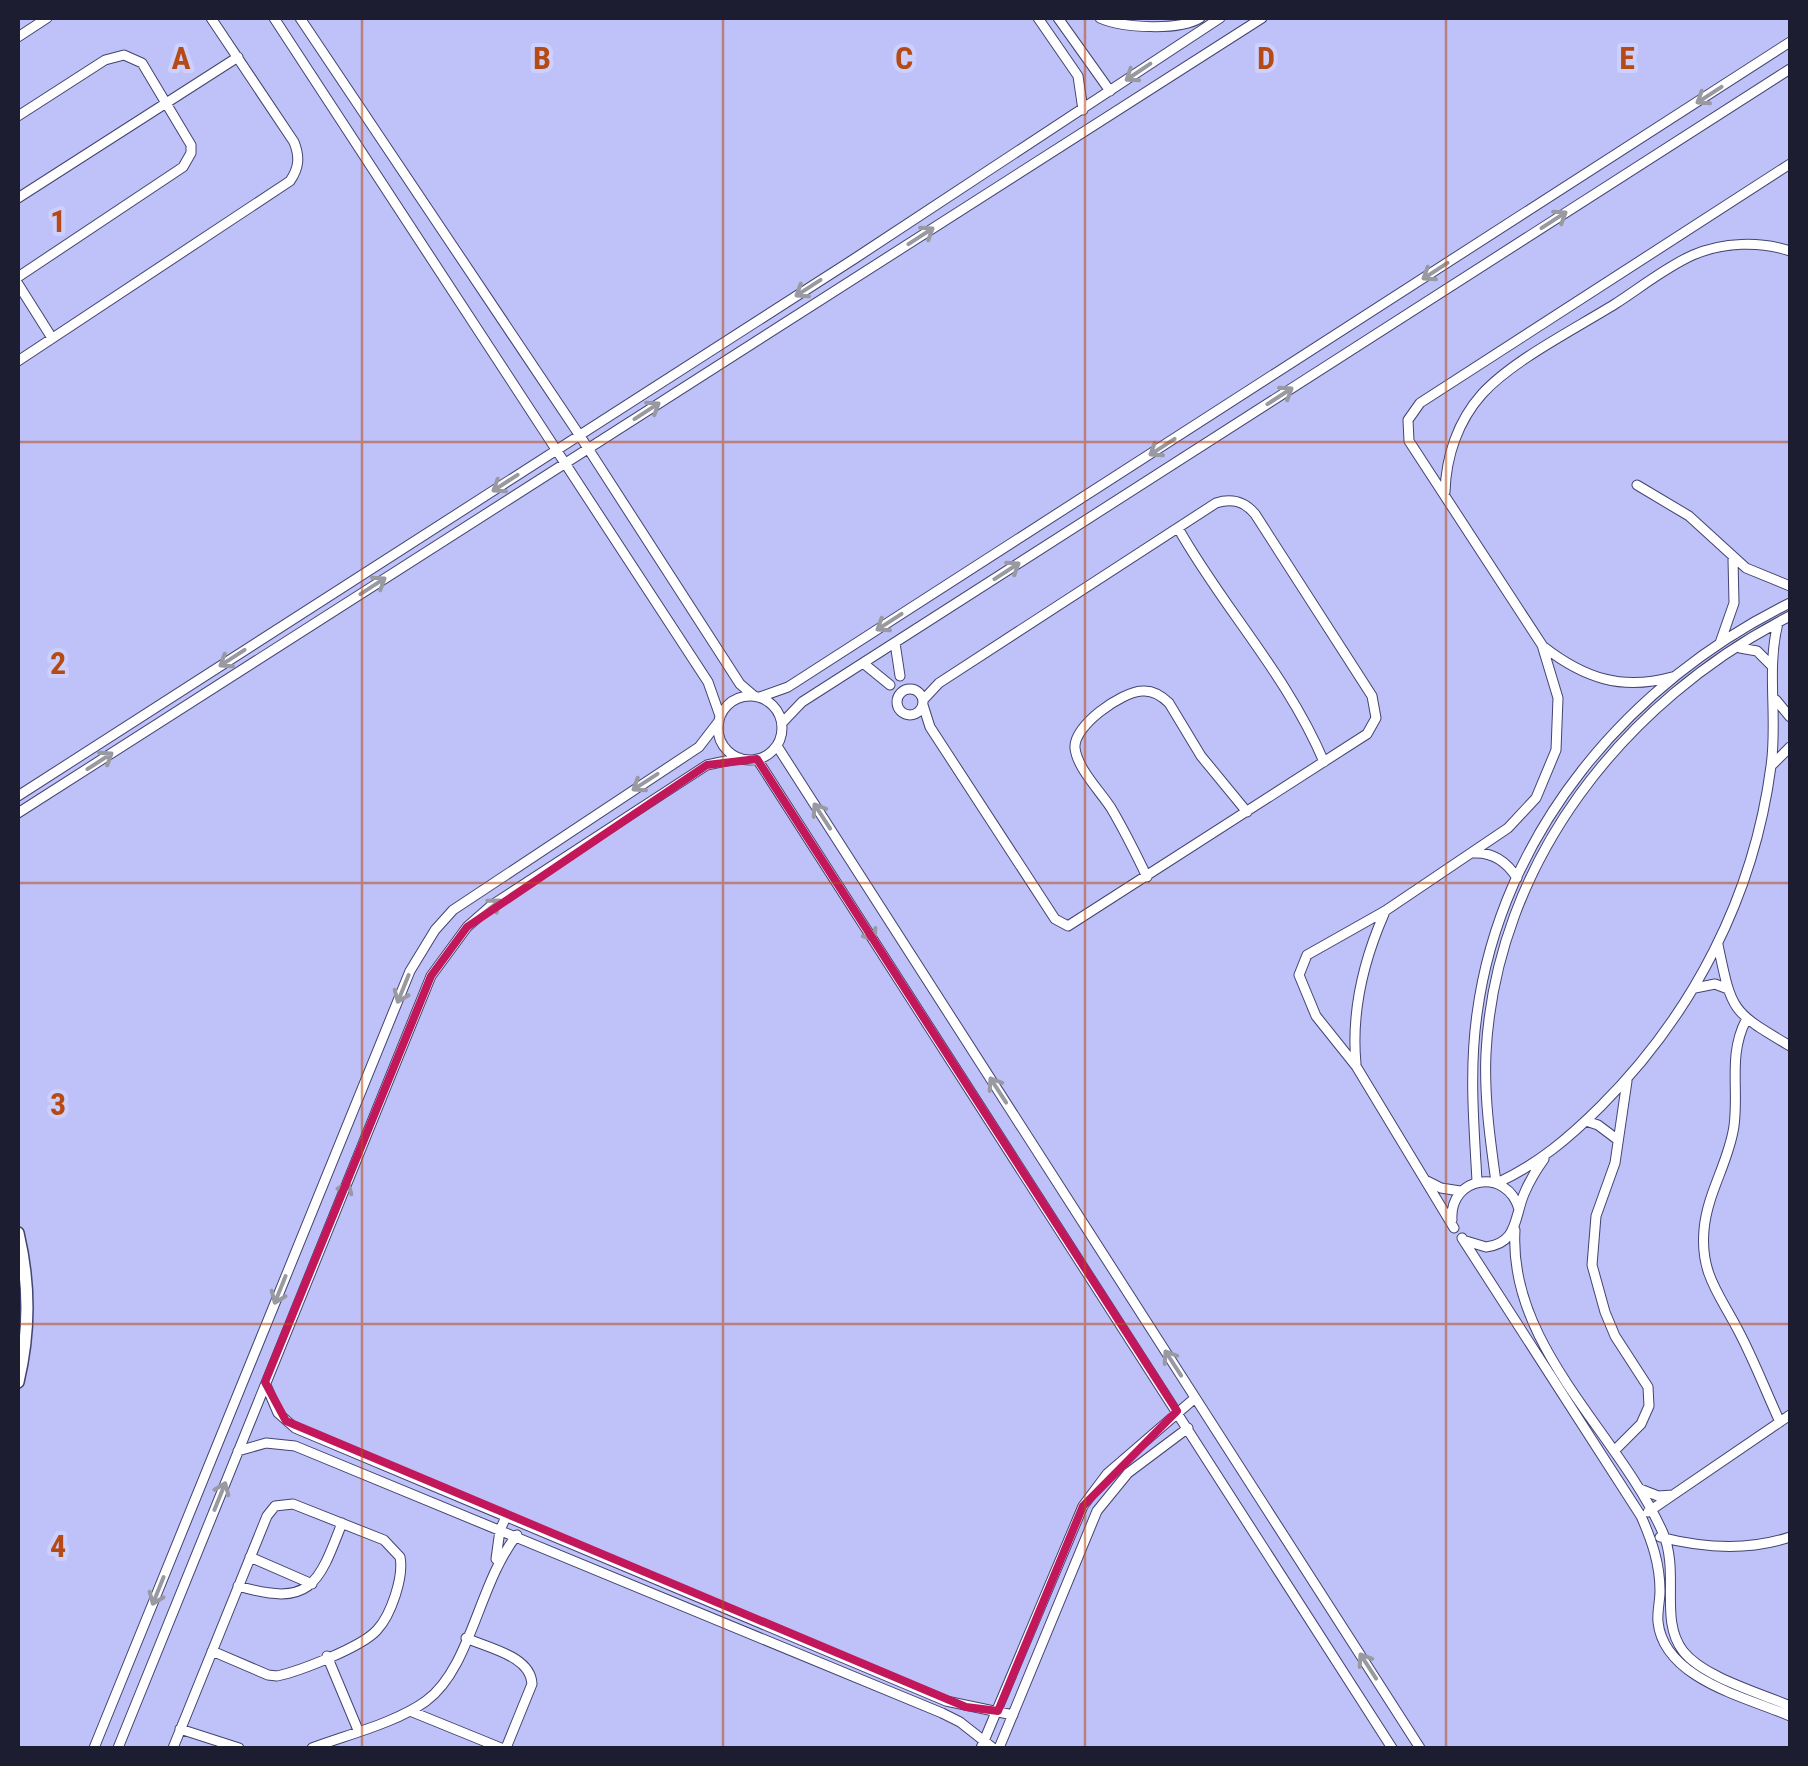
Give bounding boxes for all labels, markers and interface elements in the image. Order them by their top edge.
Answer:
text: A [171,39,191,77]
text: B [533,39,551,77]
text: C [895,39,913,77]
text: D [1257,39,1275,77]
text: E [1619,39,1635,77]
one-way arrow [1125,61,1153,82]
one-way arrow [1695,84,1723,105]
text: 1 [50,202,66,240]
one-way arrow [1539,210,1568,231]
one-way arrow [906,225,935,246]
one-way arrow [1421,260,1450,281]
one-way arrow [794,278,823,299]
one-way arrow [1266,385,1294,406]
one-way arrow [633,401,661,421]
one-way arrow [1148,436,1177,457]
one-way arrow [492,472,520,493]
one-way arrow [992,561,1020,581]
one-way arrow [359,575,387,596]
one-way arrow [875,612,903,633]
text: 2 [50,644,66,682]
one-way arrow [218,648,247,669]
one-way arrow [85,750,113,771]
one-way arrow [631,771,659,792]
one-way arrow [812,803,833,831]
one-way arrow [475,899,501,921]
one-way arrow [856,914,877,943]
one-way arrow [393,973,411,1004]
one-way arrow [987,1076,1008,1105]
text: 3 [50,1085,66,1123]
one-way arrow [335,1180,353,1211]
one-way arrow [269,1274,287,1305]
one-way arrow [1163,1350,1184,1378]
one-way arrow [212,1481,230,1512]
text: 4 [50,1527,66,1565]
one-way arrow [147,1575,165,1606]
one-way arrow [1357,1653,1378,1681]

